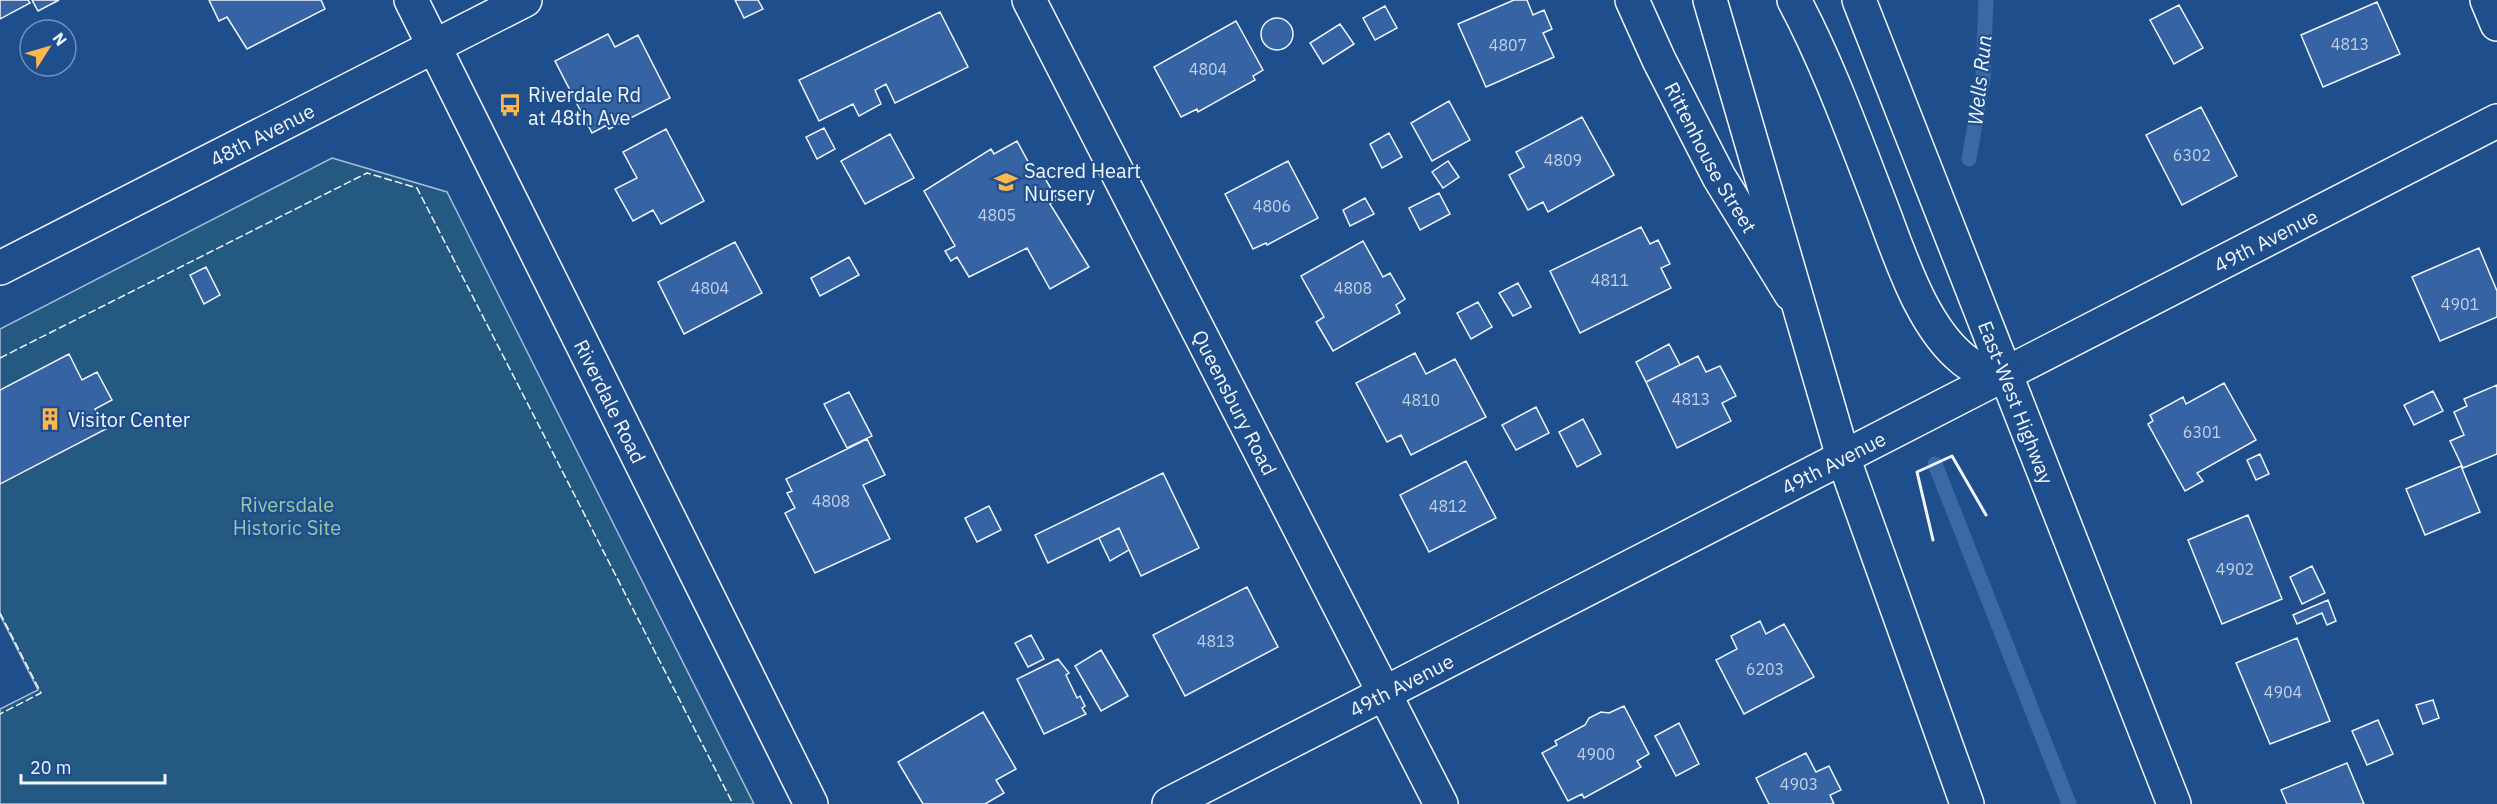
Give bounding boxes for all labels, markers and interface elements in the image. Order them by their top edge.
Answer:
north arrow [18,18,78,78]
text: N [49,28,71,50]
water label: Wells Run [1960,33,1998,127]
house number: 4813 [2331,34,2369,54]
house number: 4807 [1489,35,1527,55]
house number: 4804 [1189,59,1227,79]
street label: Rittenhouse Street [1659,77,1763,238]
place label: Riverdale Rd at 48th Ave [528,81,641,131]
bus stop icon: Riverdale Rd at 48th Ave [497,92,523,118]
street label: 48th Avenue [205,96,319,172]
house number: 6302 [2173,145,2211,165]
house number: 4809 [1544,150,1582,170]
place label: Sacred Heart Nursery [1024,157,1141,207]
school or university icon: Sacred Heart Nursery [993,169,1019,195]
house number: 4806 [1253,196,1291,216]
street label: 49th Avenue [2209,202,2322,278]
house number: 4805 [978,205,1016,225]
house number: 4811 [1591,270,1629,290]
house number: 4804 [691,278,729,298]
house number: 4808 [1334,278,1372,298]
house number: 4901 [2441,294,2479,314]
street label: East-West Highway [1972,317,2061,488]
street label: Queensbury Road [1187,325,1284,480]
street label: Riverdale Road [568,335,653,468]
house number: 4813 [1672,389,1710,409]
house number: 4810 [1402,390,1440,410]
building icon: Visitor Center [37,406,63,432]
place label: Visitor Center [68,406,190,433]
house number: 6301 [2183,422,2221,442]
street label: 49th Avenue [1776,424,1890,500]
park label: Riversdale Historic Site [233,491,341,541]
house number: 4808 [812,491,850,511]
house number: 4812 [1429,496,1467,516]
house number: 4902 [2216,559,2254,579]
house number: 4813 [1197,631,1235,651]
street label: 49th Avenue [1344,647,1458,723]
house number: 6203 [1746,659,1784,679]
house number: 4904 [2264,682,2302,702]
house number: 4900 [1577,744,1615,764]
scale bar [21,747,165,785]
text: 20 m [30,756,72,779]
house number: 4903 [1780,774,1818,794]

